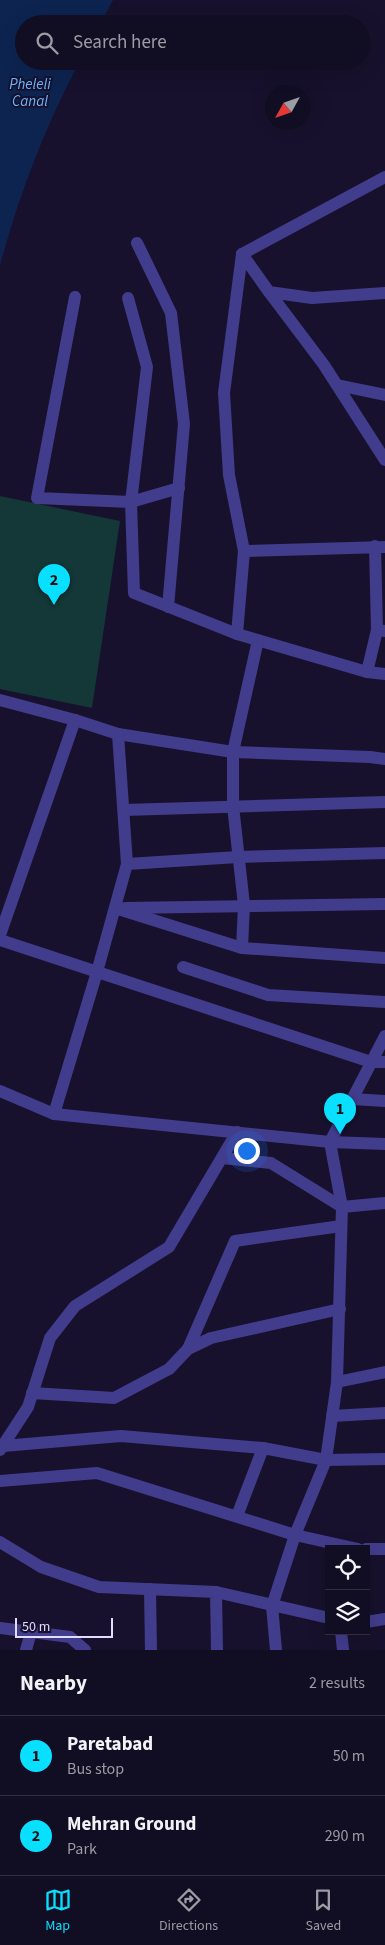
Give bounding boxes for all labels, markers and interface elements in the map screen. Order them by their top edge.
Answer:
search box [15,15,370,70]
icon: search [33,29,61,57]
text: Search here [73,29,167,56]
water label: Pheleli Canal [9,74,51,112]
north arrow [265,85,310,130]
pin: 2 [38,564,70,605]
pin: 1 [324,1093,356,1134]
your location [234,1138,260,1164]
map controls [325,1545,370,1635]
button: locate [325,1545,370,1590]
button: layers [325,1590,370,1635]
scale bar [15,1615,112,1638]
text: 50 m [22,1617,50,1637]
text: Nearby [20,1668,87,1698]
text: 2 results [309,1672,365,1694]
text: Paretabad [67,1731,153,1758]
text: 1 [32,1745,40,1767]
text: 50 m [333,1745,365,1767]
text: Bus stop [67,1758,124,1780]
text: Mehran Ground [67,1811,196,1838]
text: 2 [32,1825,40,1847]
text: 290 m [325,1825,365,1847]
text: Park [67,1838,97,1860]
tab: Map [44,1886,72,1936]
tab: Directions [159,1886,218,1936]
tab: Saved [306,1886,341,1936]

